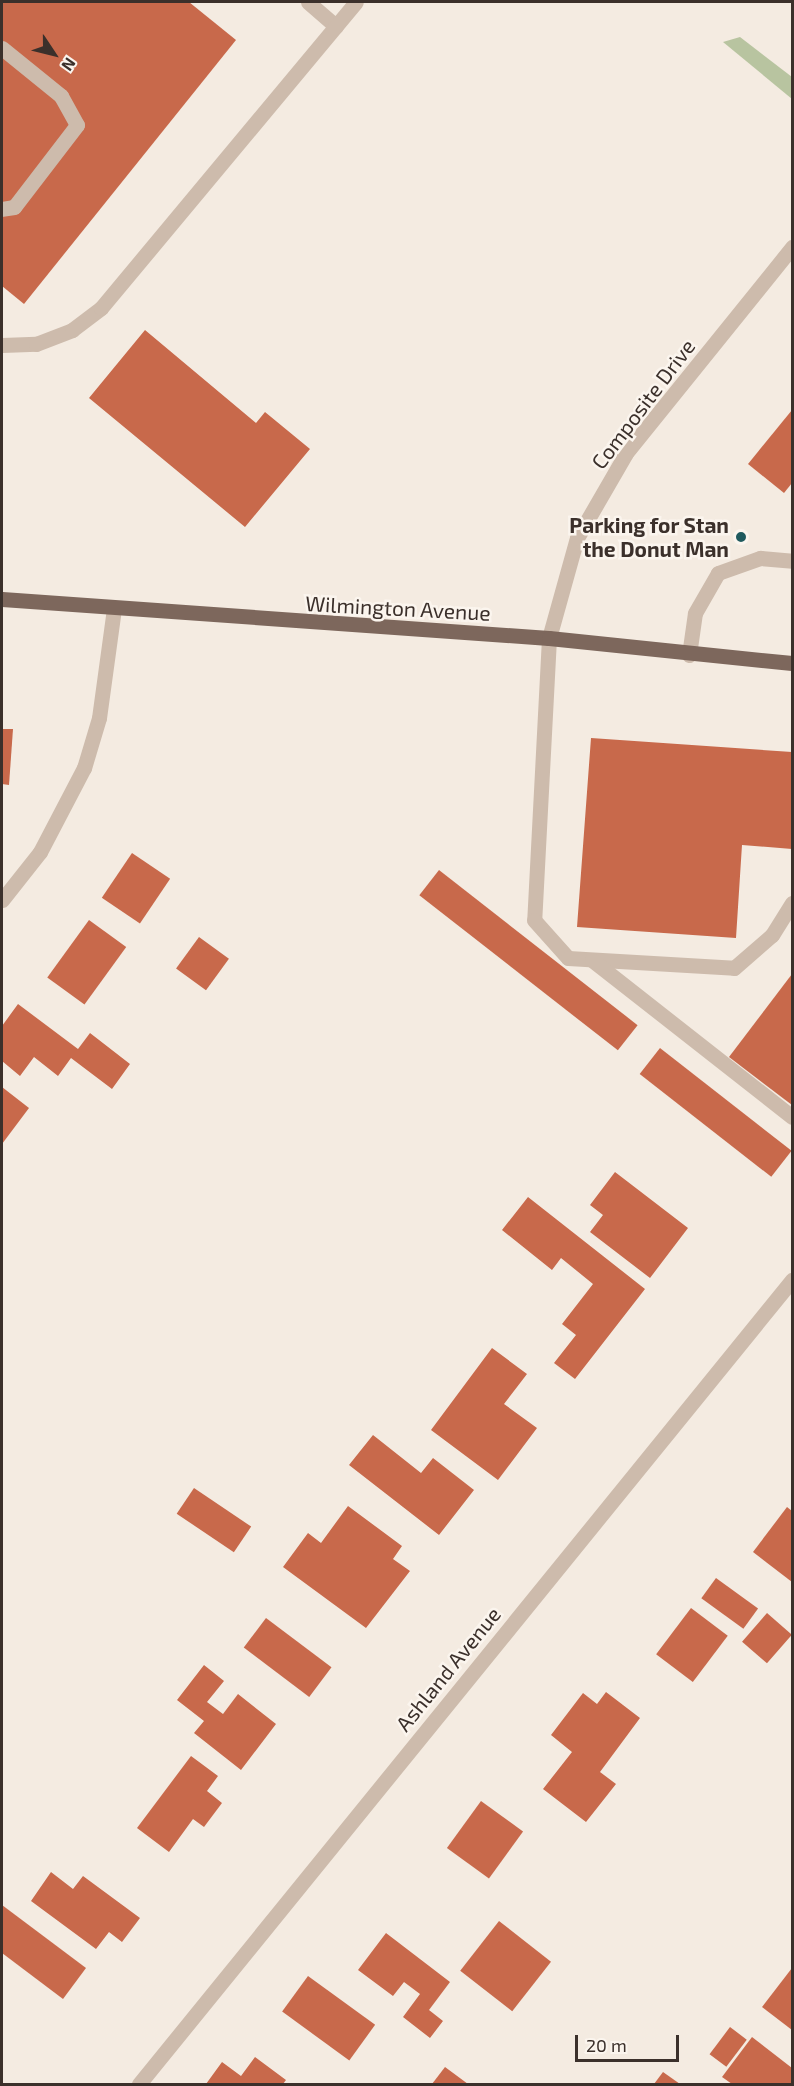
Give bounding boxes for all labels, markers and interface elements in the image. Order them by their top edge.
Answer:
north arrow [24,24,84,84]
text: N [58,54,80,75]
street label: Composite Drive [586,334,700,474]
place label: Parking for Stan the Donut Man [569,512,729,562]
marker: Parking for Stan the Donut Man [734,530,748,544]
street label: Wilmington Avenue [304,591,492,625]
street label: Ashland Avenue [390,1602,506,1736]
scale bar [578,2023,682,2061]
text: 20 m [586,2034,627,2056]

